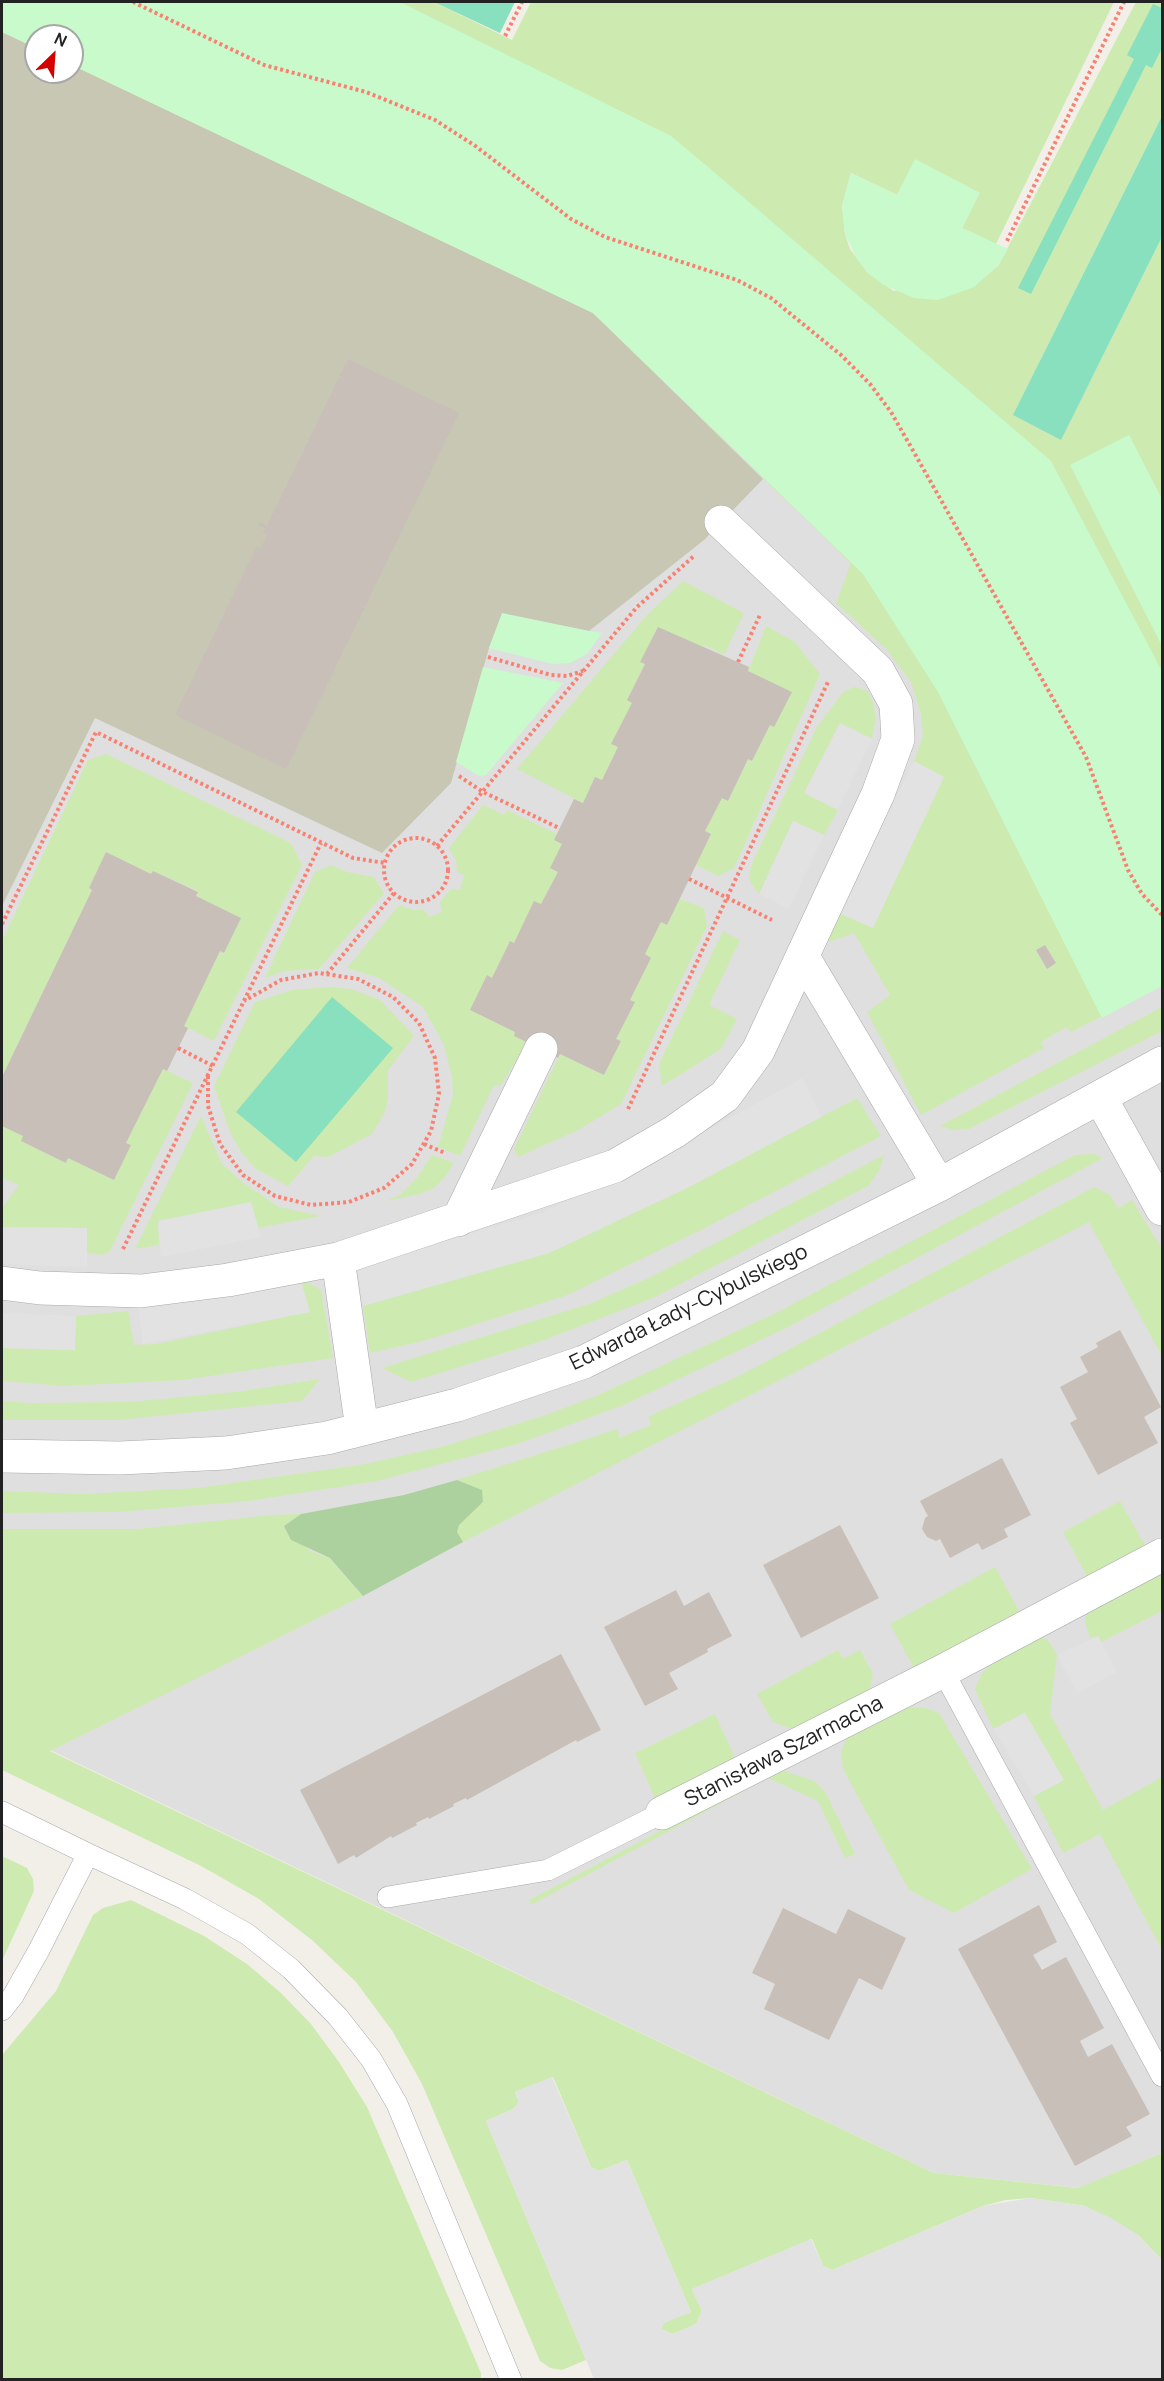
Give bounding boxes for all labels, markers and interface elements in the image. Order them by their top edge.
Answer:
north arrow [24,24,84,84]
text: N [51,27,71,52]
street label: Edwarda Łady-Cybulskiego [566,1239,812,1377]
street label: Stanisława Szarmacha [681,1691,887,1813]

